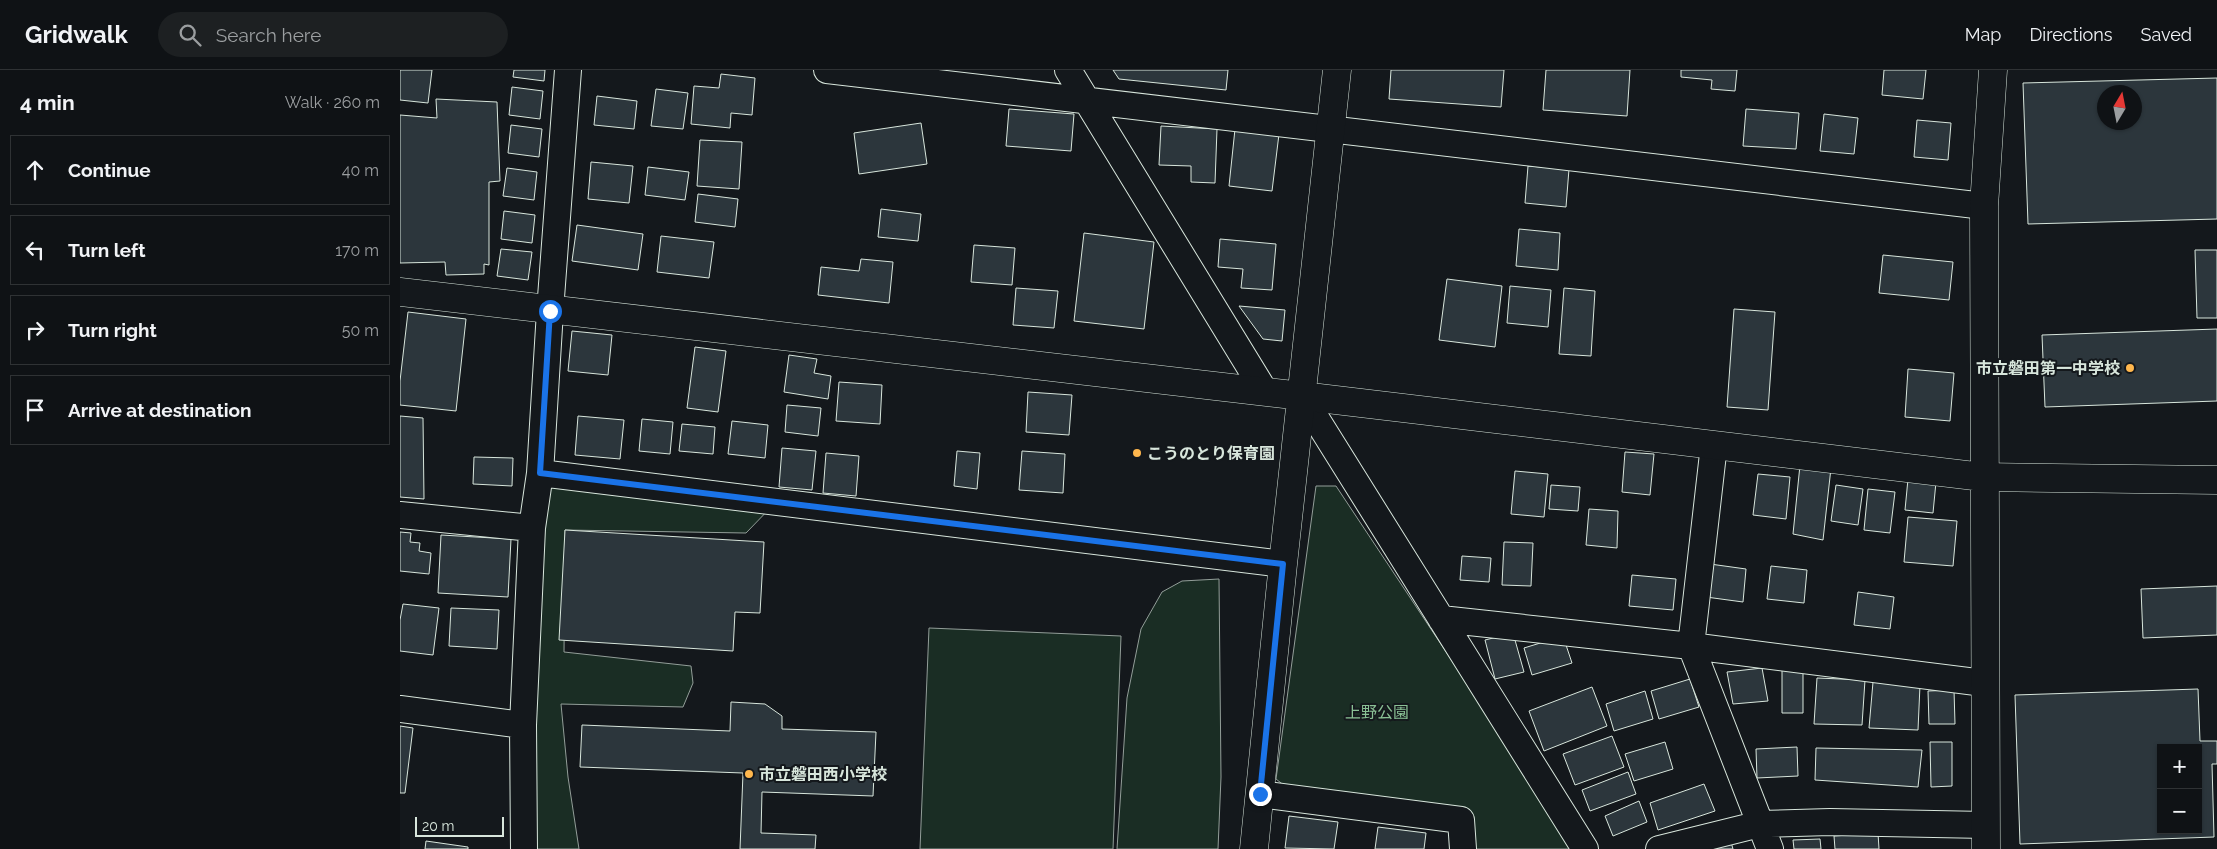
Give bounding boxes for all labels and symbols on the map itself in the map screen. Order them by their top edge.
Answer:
north arrow [2097,85,2142,130]
route start [539,300,562,323]
place label: 市立磐田第一中学校 [1976,359,2120,378]
marker: 市立磐田第一中学校 [2124,362,2136,374]
place label: こうのとり保育園 [1147,444,1275,463]
marker: こうのとり保育園 [1131,447,1143,459]
park label: 上野公園 [1345,703,1409,722]
place label: 市立磐田西小学校 [759,765,887,784]
marker: 市立磐田西小学校 [743,768,755,780]
route end [1249,783,1272,806]
scale bar [415,814,504,837]

